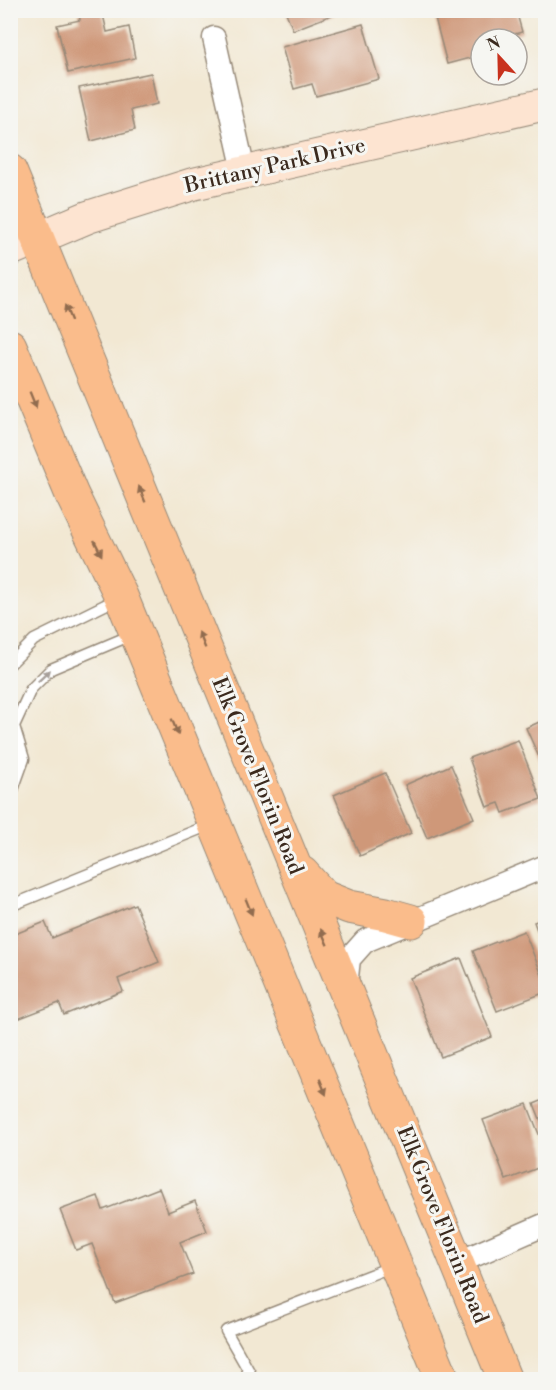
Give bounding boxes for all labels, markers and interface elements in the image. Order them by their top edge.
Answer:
north arrow [469,27,529,87]
text: N [484,32,504,56]
street label: Brittany Park Drive [181,133,368,200]
one-way arrow [63,304,73,322]
one-way arrow [28,391,38,409]
one-way arrow [137,484,147,502]
one-way arrow [93,539,102,556]
one-way arrow [197,631,206,649]
one-way arrow [36,670,50,684]
street label: Elk Grove Florin Road [206,674,309,879]
one-way arrow [170,718,180,736]
one-way arrow [245,898,255,916]
one-way arrow [319,927,329,945]
one-way arrow [318,1079,328,1097]
street label: Elk Grove Florin Road [391,1123,494,1328]

